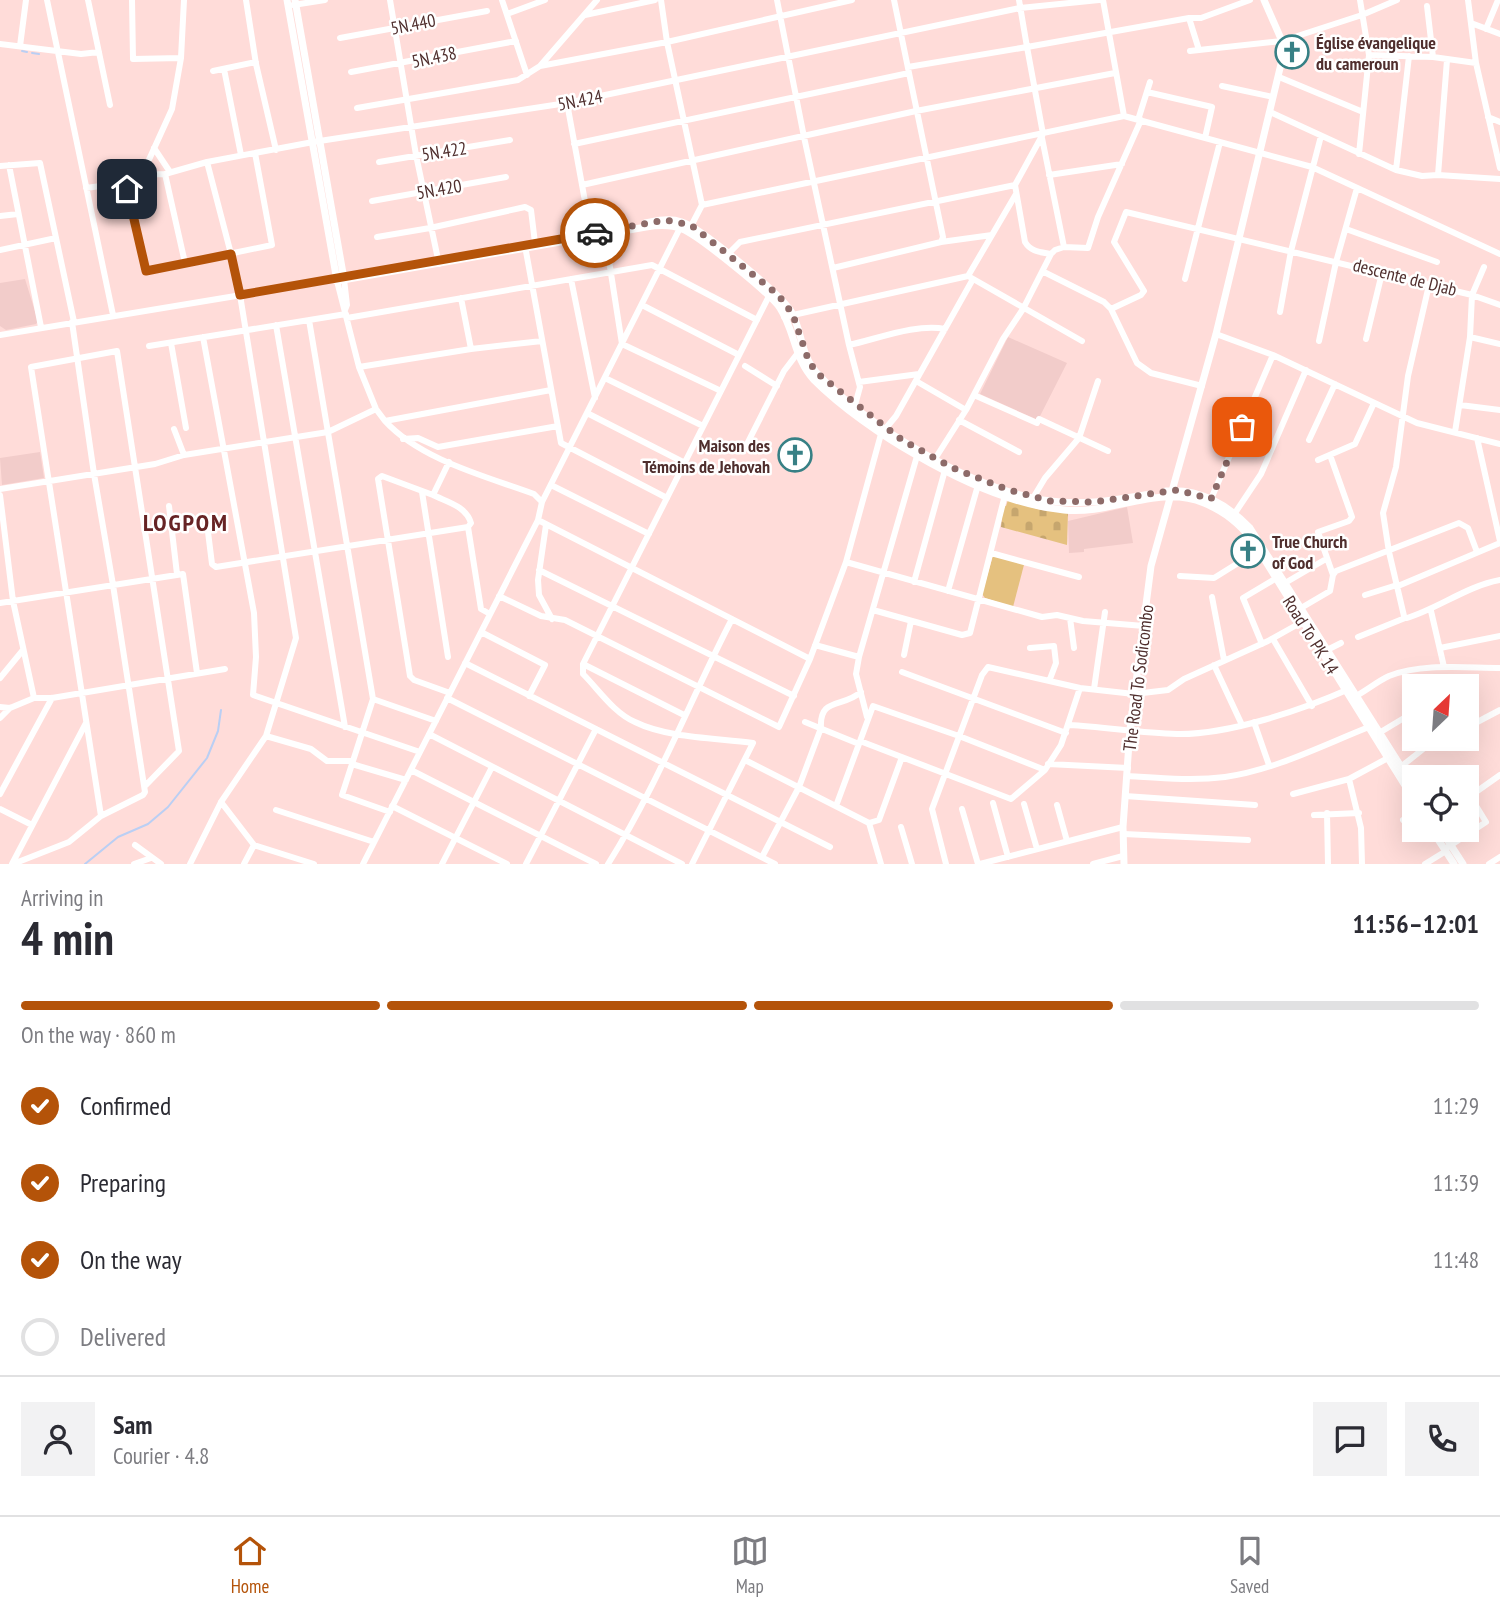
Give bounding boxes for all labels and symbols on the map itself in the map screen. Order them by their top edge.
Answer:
street label: 5N.440 [389,8,437,40]
place label: Église évangelique du cameroun [1316,31,1436,75]
church icon: Église évangelique du cameroun [1273,33,1311,71]
street label: 5N.438 [409,41,459,73]
street label: 5N.424 [556,84,604,116]
street label: 5N.422 [420,136,468,166]
pin [97,159,157,219]
street label: 5N.420 [415,174,463,204]
courier [560,198,630,268]
street label: descente de Djab [1351,253,1459,301]
pin [1212,397,1272,457]
place label: Maison des Témoins de Jehovah [642,434,770,478]
church icon: Maison des Témoins de Jehovah [776,436,814,474]
district label: LOGPOM [143,507,229,538]
place label: True Church of God [1272,530,1347,574]
church icon: True Church of God [1229,532,1267,570]
street label: Road To PK 14 [1278,591,1344,679]
street label: The Road To Sodicombo [1118,603,1158,753]
north arrow [1402,674,1479,751]

